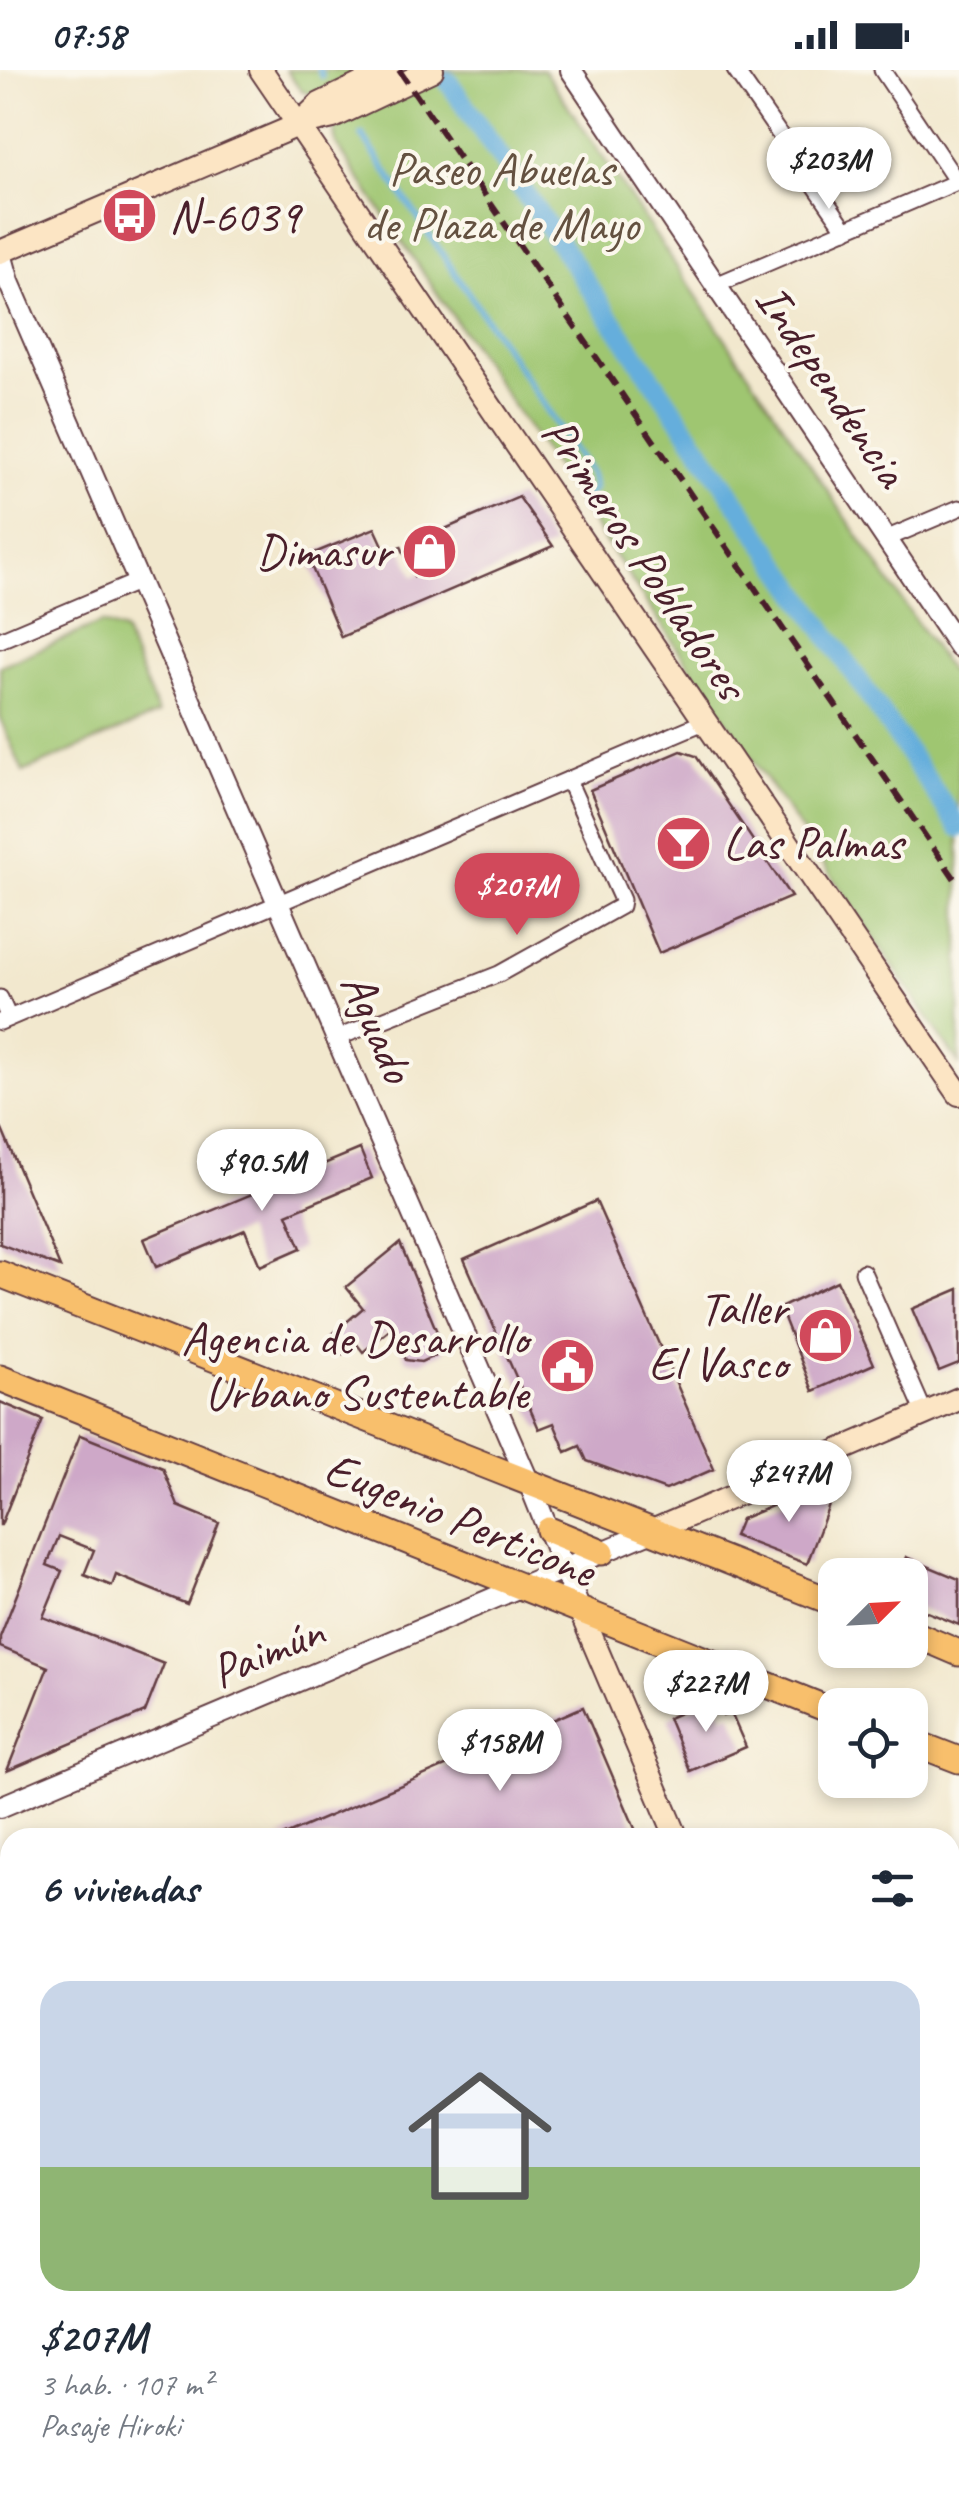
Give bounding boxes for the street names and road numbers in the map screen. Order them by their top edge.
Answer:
street label: Independencia [742,272,923,500]
street label: Primeros Pobladores [529,406,763,713]
street label: Aguado [327,963,429,1093]
street label: Eugenio Perticone [316,1438,607,1602]
street label: Paimún [202,1600,334,1701]

